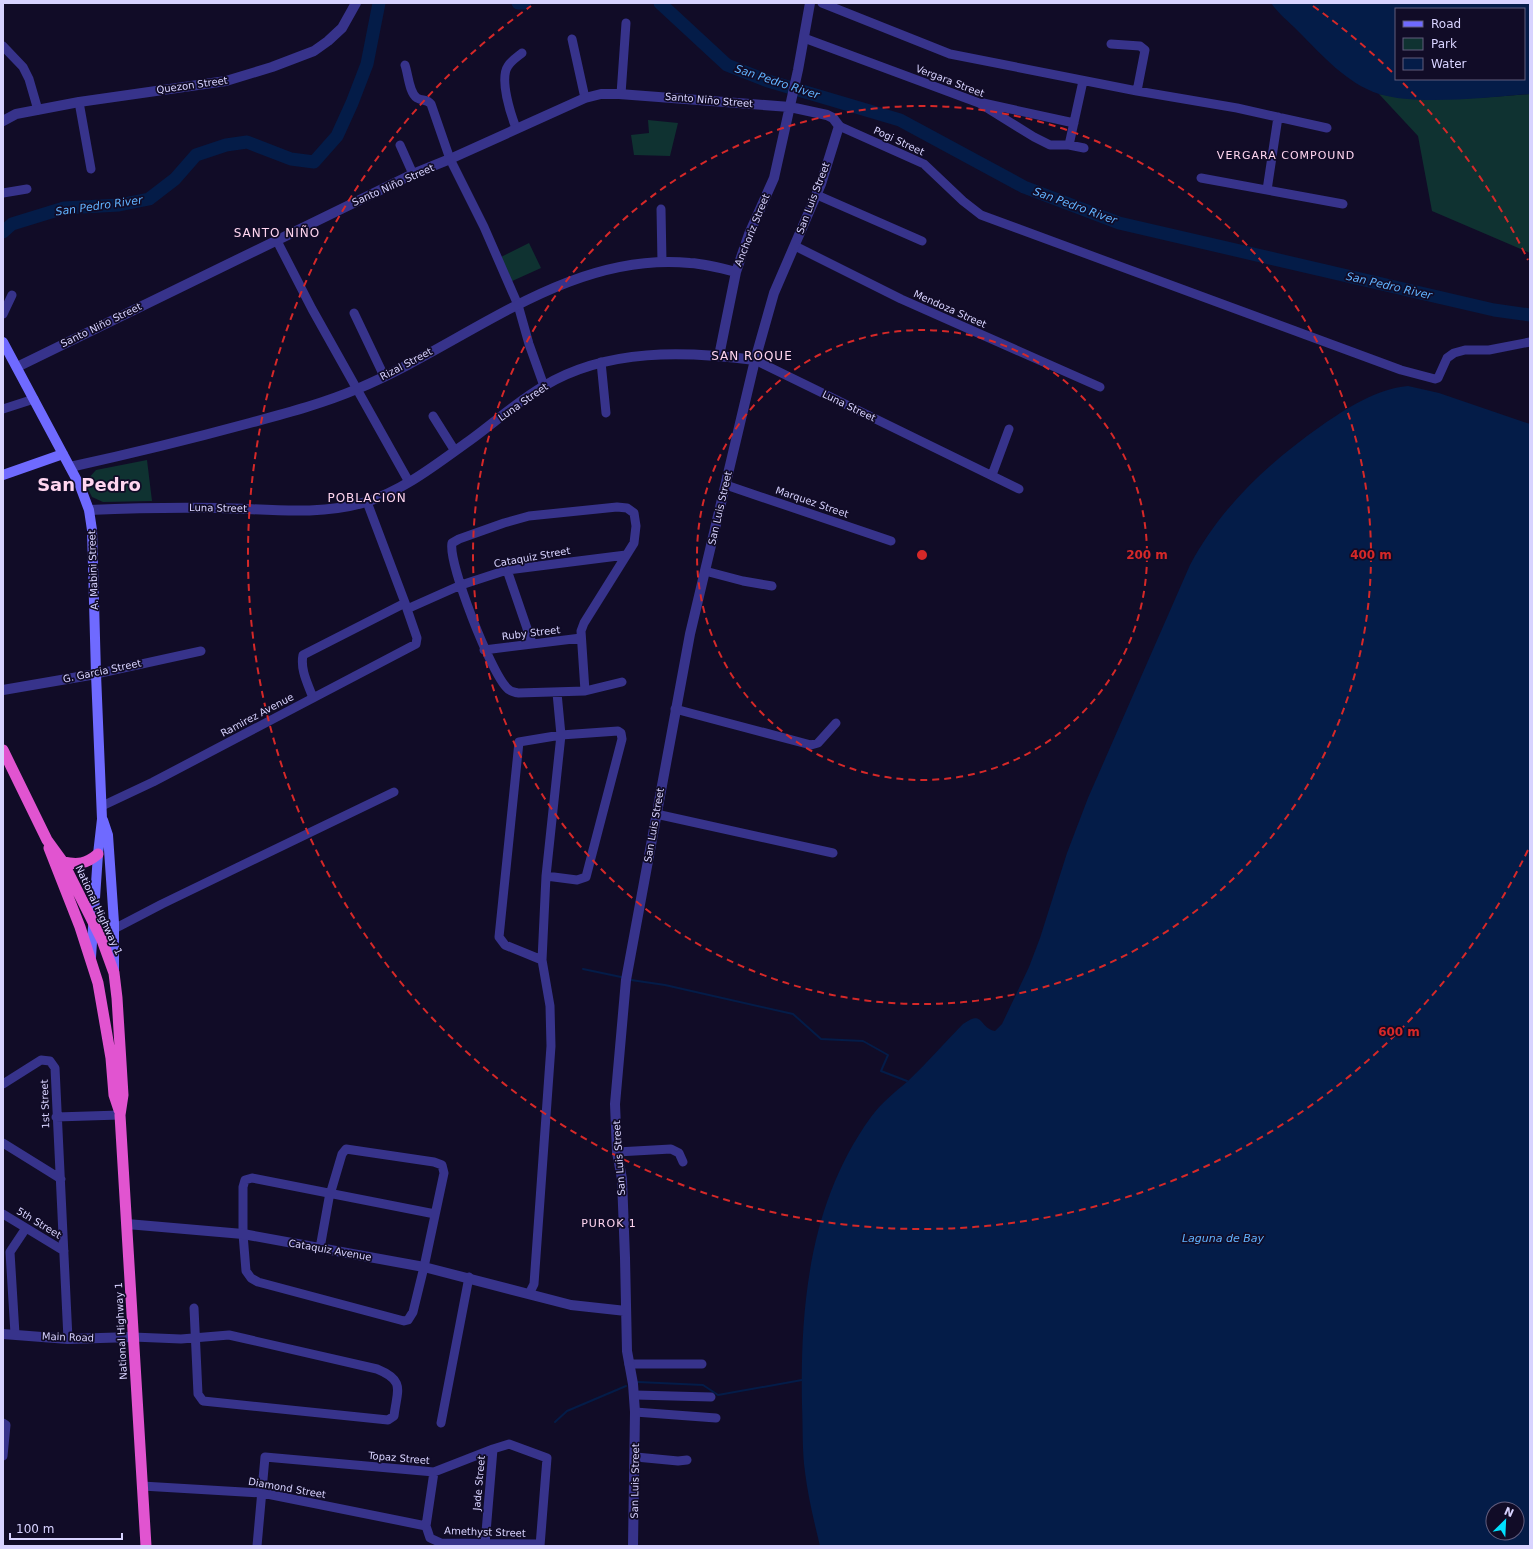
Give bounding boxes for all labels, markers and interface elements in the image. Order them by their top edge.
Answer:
legend [1395,8,1525,80]
text: Road [1431,17,1461,31]
text: Park [1431,37,1457,51]
text: Water [1431,57,1467,71]
water label: San Pedro River [733,62,822,102]
street label: Vergara Street [914,63,986,99]
street label: Quezon Street [156,75,228,95]
street label: Santo Niño Street [665,91,754,109]
street label: Pogi Street [872,125,926,158]
district label: VERGARA COMPOUND [1217,149,1355,162]
street label: San Luis Street [794,161,832,235]
street label: Santo Niño Street [350,162,436,208]
water label: San Pedro River [1032,185,1120,228]
street label: Anchoriz Street [733,192,772,268]
water label: San Pedro River [55,193,145,219]
district label: SANTO NIÑO [234,225,320,240]
water label: San Pedro River [1345,270,1435,303]
street label: Mendoza Street [912,288,988,330]
street label: Santo Niño Street [59,301,143,349]
street label: Rizal Street [378,346,434,382]
district label: SAN ROQUE [711,349,793,363]
street label: Luna Street [496,381,550,423]
street label: Luna Street [821,388,877,424]
street label: San Luis Street [706,470,734,546]
district label: San Pedro [37,474,141,495]
street label: Marquez Street [774,484,850,520]
district label: POBLACION [327,491,407,505]
street label: Luna Street [189,502,247,514]
street label: A. Mabini Street [86,530,100,610]
street label: Cataquiz Street [493,545,571,569]
centre of rings [915,548,929,562]
text: 200 m [1126,548,1168,562]
text: 400 m [1350,548,1392,562]
street label: Ruby Street [501,624,561,642]
street label: G. Garcia Street [62,657,142,685]
street label: Ramirez Avenue [219,691,295,739]
street label: San Luis Street [642,787,666,863]
street label: National Highway 1 [73,863,125,957]
text: 600 m [1378,1025,1420,1039]
street label: 1st Street [39,1079,51,1129]
street label: San Luis Street [611,1120,627,1196]
street label: 5th Street [15,1205,63,1241]
district label: PUROK 1 [581,1217,637,1230]
water label: Laguna de Bay [1182,1232,1265,1245]
street label: Cataquiz Avenue [288,1237,372,1263]
street label: National Highway 1 [113,1282,129,1380]
street label: Main Road [42,1331,94,1343]
street label: San Luis Street [629,1443,641,1519]
street label: Topaz Street [367,1450,430,1466]
street label: Jade Street [471,1455,487,1512]
street label: Diamond Street [247,1476,327,1500]
north arrow [1485,1501,1525,1541]
text: N [1502,1505,1516,1520]
scale bar [10,1515,122,1541]
text: 100 m [16,1522,54,1536]
street label: Amethyst Street [444,1525,526,1539]

